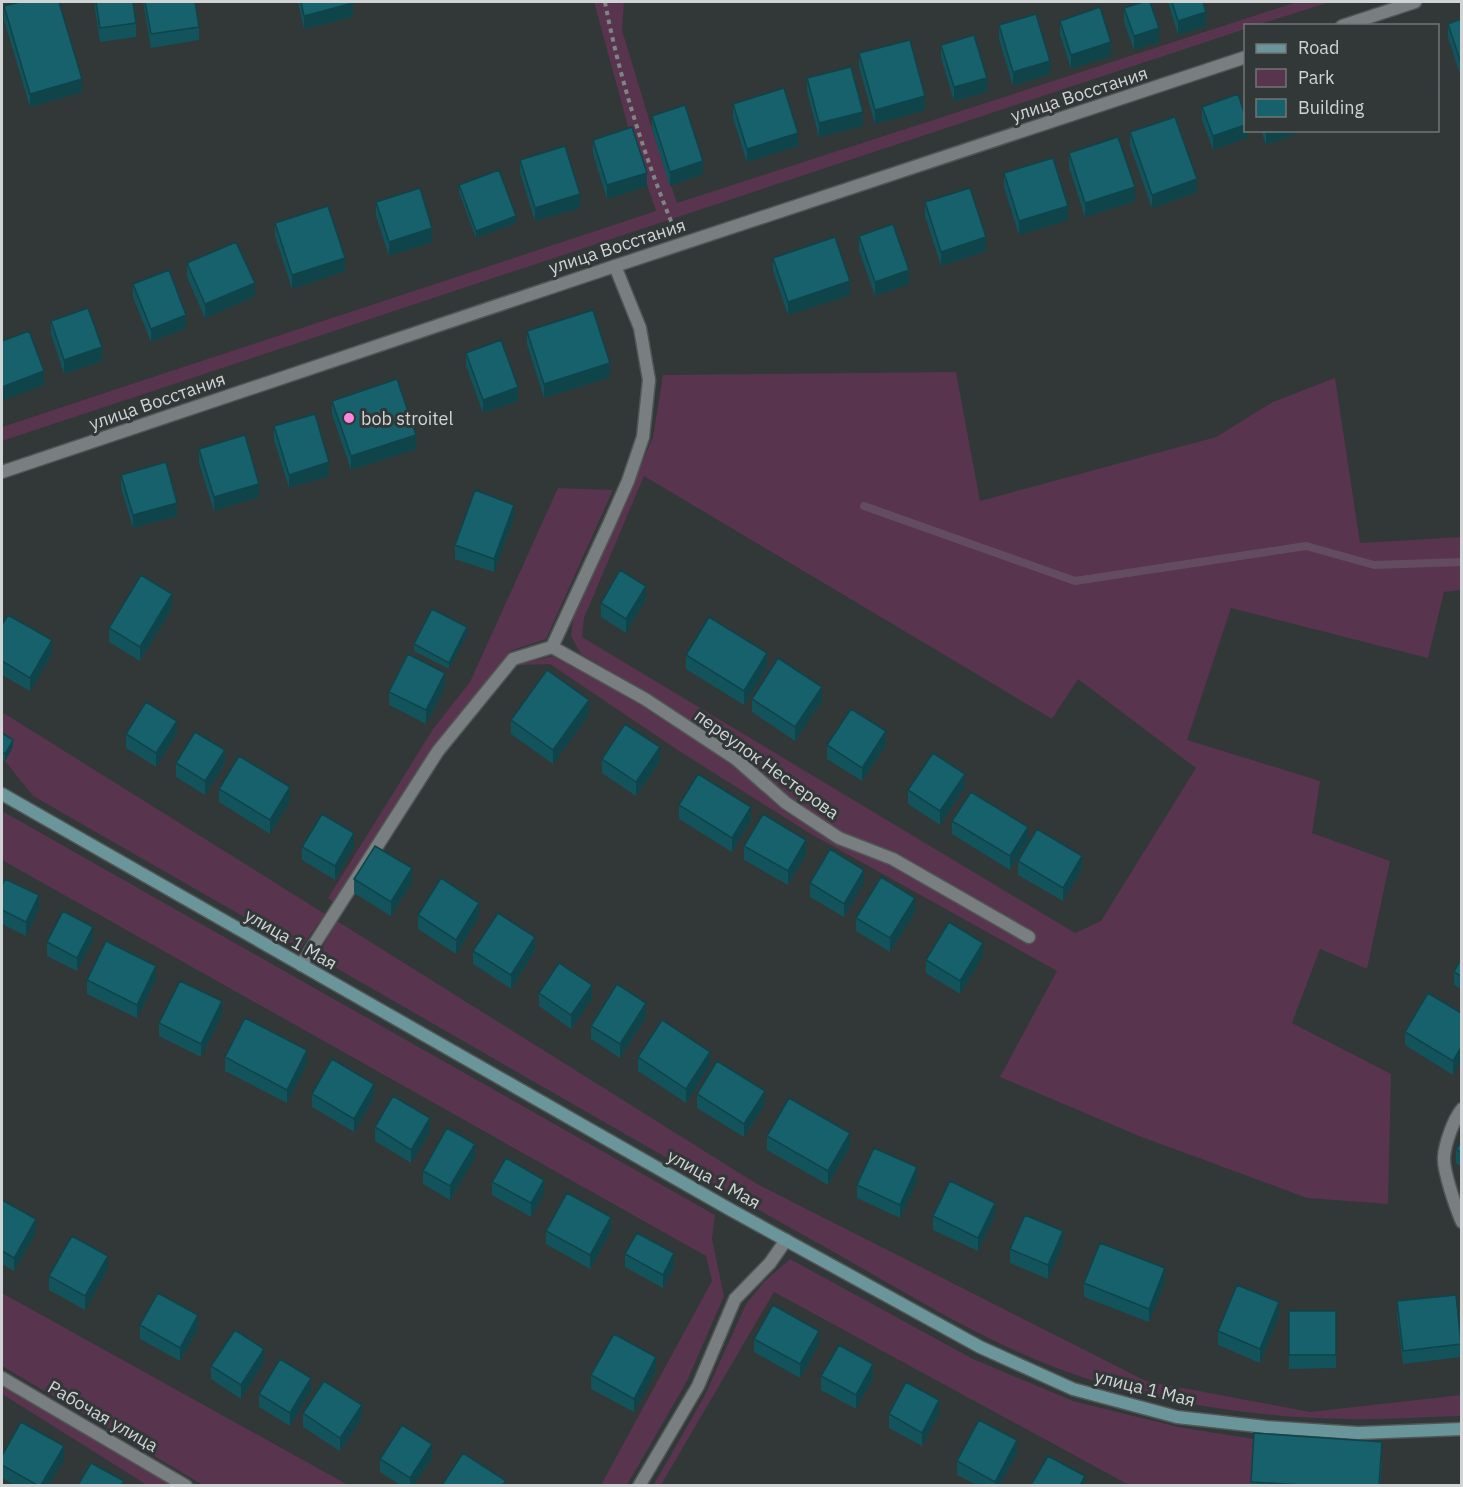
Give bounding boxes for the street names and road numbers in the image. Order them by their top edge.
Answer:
street label: улица Восстания [1008,61,1150,127]
street label: улица Восстания [546,213,688,279]
street label: улица Восстания [86,367,228,435]
street label: переулок Нестерова [690,704,844,825]
street label: улица 1 Мая [241,903,341,975]
street label: улица 1 Мая [663,1144,765,1214]
street label: улица 1 Мая [1092,1364,1198,1412]
street label: Рабочая улица [44,1375,163,1457]

